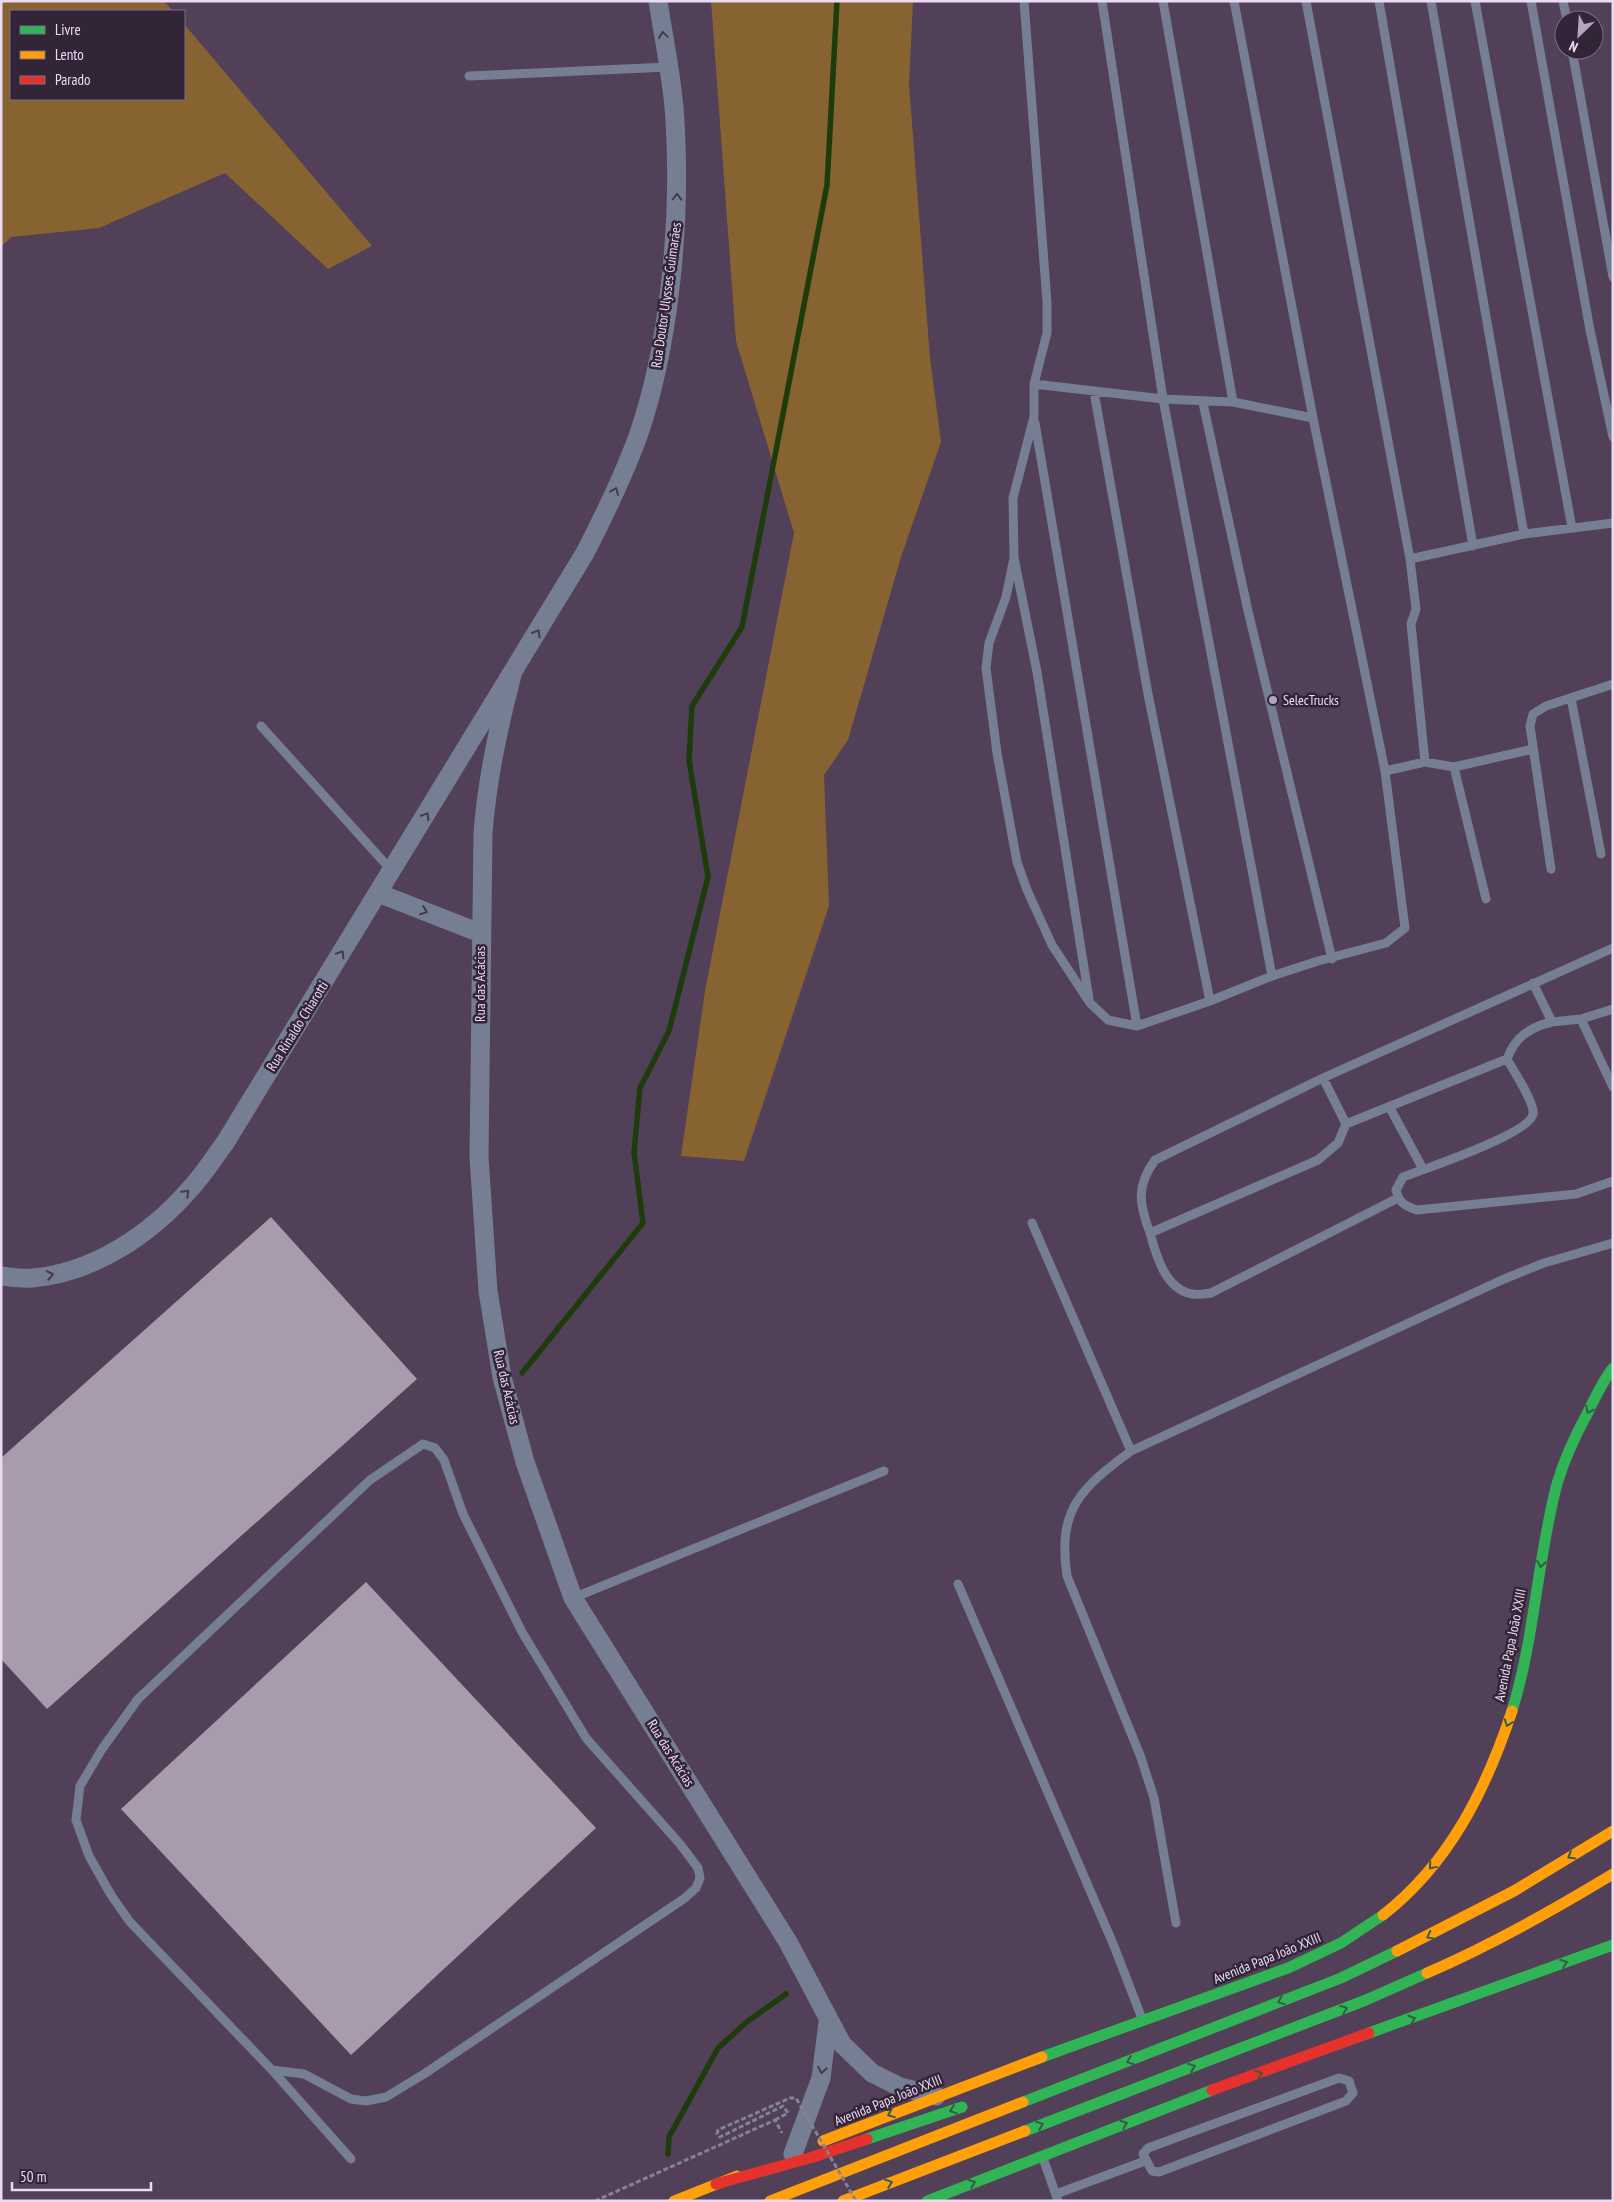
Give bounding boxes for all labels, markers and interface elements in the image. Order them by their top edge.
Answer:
legend [10,10,185,100]
north arrow [1554,10,1604,60]
text: Livre [55,20,81,39]
one-way arrow [658,31,669,39]
text: N [1566,37,1581,57]
text: Lento [55,45,84,64]
text: Parado [55,70,90,89]
one-way arrow [672,193,682,200]
street label: Rua Doutor Ulysses Guimarães [647,221,685,369]
one-way arrow [609,487,620,496]
one-way arrow [530,629,540,638]
place label: SelecTrucks [1283,691,1339,709]
marker: SelecTrucks [1267,694,1279,706]
one-way arrow [420,812,429,821]
one-way arrow [419,905,428,915]
street label: Rua das Acácias [471,946,489,1022]
one-way arrow [335,950,345,959]
street label: Rua Rinaldo Chiarotti [262,978,332,1074]
one-way arrow [180,1190,189,1199]
one-way arrow [45,1270,54,1280]
street label: Rua das Acácias [490,1348,524,1426]
one-way arrow [1585,1405,1595,1414]
one-way arrow [1536,1561,1547,1569]
street label: Avenida Papa João XXIII [1490,1587,1530,1703]
street label: Rua das Acácias [643,1716,699,1790]
one-way arrow [1504,1718,1514,1727]
one-way arrow [1568,1850,1577,1859]
one-way arrow [1429,1860,1438,1869]
street label: Avenida Papa João XXIII [1211,1928,1323,1988]
one-way arrow [1426,1929,1435,1939]
one-way arrow [1559,1959,1568,1969]
one-way arrow [1277,1995,1286,2006]
one-way arrow [1339,2004,1348,2015]
one-way arrow [1407,2015,1416,2025]
one-way arrow [1126,2055,1135,2065]
one-way arrow [1187,2063,1196,2073]
one-way arrow [818,2066,828,2074]
street label: Avenida Papa João XXIII [832,2070,944,2130]
one-way arrow [1254,2070,1263,2080]
one-way arrow [949,2105,957,2115]
one-way arrow [887,2108,896,2118]
one-way arrow [1119,2119,1128,2130]
one-way arrow [1035,2121,1044,2131]
scale bar [12,2160,151,2192]
text: 50 m [20,2167,46,2186]
one-way arrow [968,2178,976,2188]
one-way arrow [884,2179,892,2189]

